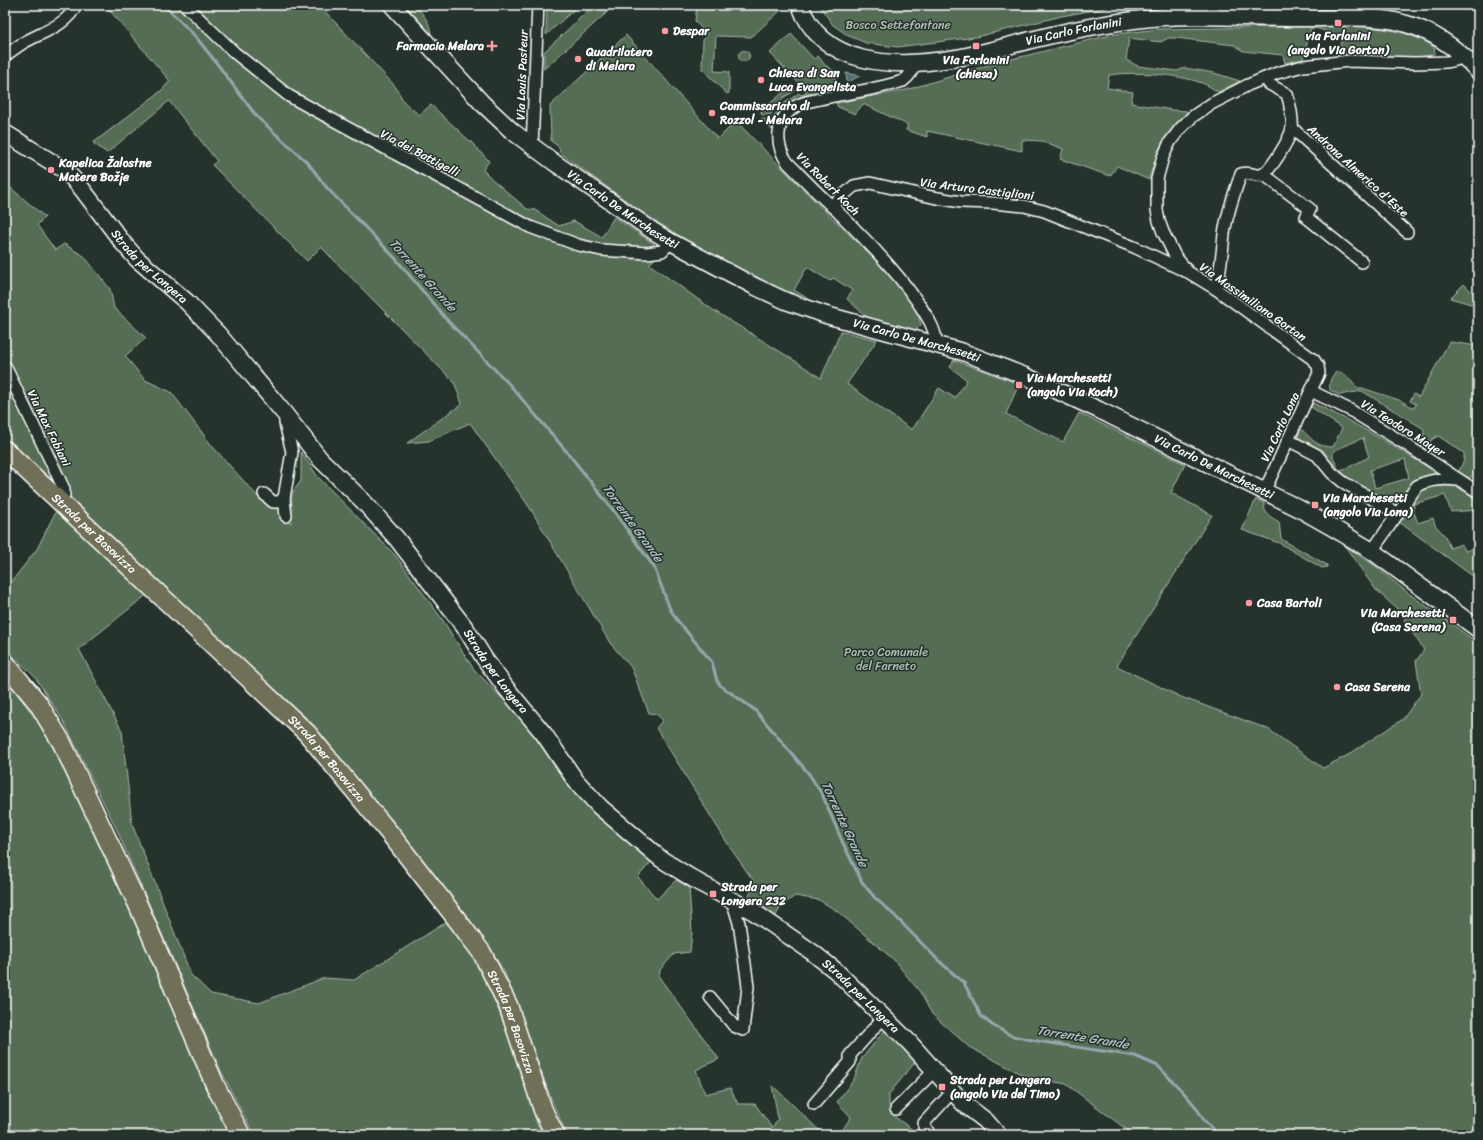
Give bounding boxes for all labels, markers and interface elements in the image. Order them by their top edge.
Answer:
street label: Via Carlo Forlanini [1023,11,1124,52]
park label: Bosco Settefontane [845,14,951,36]
marker: via Forlanini (angolo Via Gortan) [1333,18,1343,28]
place label: Despar [673,20,710,42]
place label: via Forlanini (angolo Via Gortan) [1287,25,1389,61]
marker: Despar [660,26,670,36]
street label: Via Louis Pasteur [509,28,535,120]
place label: Farmacia Melara [395,35,484,57]
marker: Farmacia Melara [487,41,497,51]
place label: Quadrilatero di Melara [585,41,653,77]
marker: Via Forlanini (chiesa) [971,41,981,51]
place label: Via Forlanini (chiesa) [943,49,1010,85]
marker: Quadrilatero di Melara [573,54,583,64]
place label: Chiesa di San Luca Evangelista [768,62,857,98]
marker: Chiesa di San Luca Evangelista [756,75,766,85]
place label: Commissariato di Rozzol - Melara [719,95,810,131]
marker: Commissariato di Rozzol - Melara [707,108,717,118]
street label: Androna Almerico d'Este [1301,118,1414,223]
street label: Via dei Battigelli [376,123,464,184]
street label: Via Robert Koch [791,147,865,221]
place label: Kapelica Žalostne Matere Božje [58,152,152,188]
street label: Via Carlo De Marchesetti [562,163,683,256]
marker: Kapelica Žalostne Matere Božje [46,165,56,175]
street label: Via Arturo Castiglioni [919,171,1036,207]
street label: Strada per Longera [105,224,193,309]
water label: Torrente Grande [383,233,464,318]
street label: Via Massimiliano Gortan [1195,256,1312,348]
street label: Via Carlo De Marchesetti [851,312,984,369]
place label: Via Marchesetti (angolo Via Koch) [1027,367,1118,403]
marker: Via Marchesetti (angolo Via Koch) [1014,380,1024,390]
street label: Via Max Fabiani [21,386,77,471]
street label: Via Carlo Lona [1254,388,1306,466]
street label: Via Teodoro Mayer [1356,393,1451,463]
street label: Via Carlo De Marchesetti [1150,428,1279,506]
water label: Torrente Grande [596,479,670,568]
place label: Via Marchesetti (angolo Via Lona) [1323,487,1413,523]
street label: Strada per Basovizza [46,488,142,579]
marker: Via Marchesetti (angolo Via Lona) [1310,500,1320,510]
place label: Casa Bartoli [1256,592,1322,614]
marker: Casa Bartoli [1244,598,1254,608]
place label: Via Marchesetti (Casa Serena) [1361,602,1446,638]
marker: Via Marchesetti (Casa Serena) [1448,615,1458,625]
street label: Strada per Longera [457,624,534,719]
park label: Parco Comunale del Farneto [844,641,928,677]
place label: Casa Serena [1344,676,1411,698]
marker: Casa Serena [1332,682,1342,692]
street label: Strada per Basovizza [283,709,371,807]
water label: Torrente Grande [815,777,876,872]
place label: Strada per Longera 232 [720,876,786,912]
marker: Strada per Longera 232 [708,889,718,899]
street label: Strada per Longera [817,953,905,1038]
street label: Strada per Basovizza [481,966,541,1077]
water label: Torrente Grande [1035,1018,1132,1056]
place label: Strada per Longera (angolo Via del Timo) [949,1069,1060,1105]
marker: Strada per Longera (angolo Via del Timo) [937,1082,947,1092]

